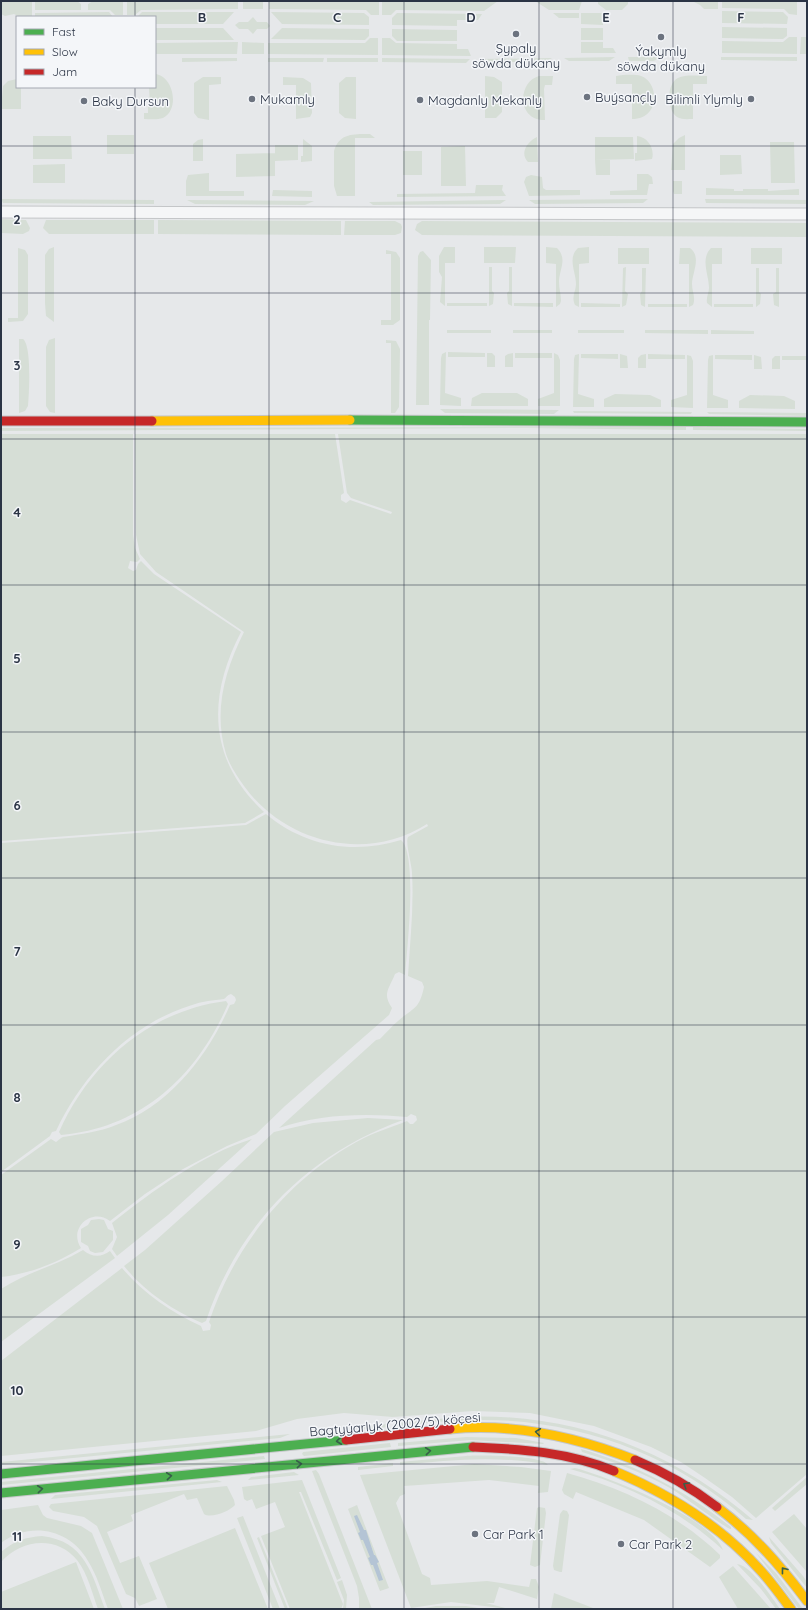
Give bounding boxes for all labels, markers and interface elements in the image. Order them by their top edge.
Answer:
text: B [198,9,206,25]
text: C [333,9,341,25]
text: D [466,9,476,25]
text: E [602,9,610,25]
text: F [737,9,745,25]
legend [16,16,156,88]
text: Fast [52,24,76,39]
marker: Şypaly söwda dükany [511,29,521,39]
marker: Ýakymly söwda dükany [656,32,666,42]
place label: Şypaly söwda dükany [472,40,560,71]
place label: Ýakymly söwda dükany [617,43,705,74]
text: Slow [52,44,78,59]
text: Jam [52,64,77,79]
place label: Buýsançly [595,89,657,105]
place label: Mukamly [260,91,315,107]
place label: Bilimli Ylymly [665,91,743,107]
place label: Magdanly Mekanly [428,92,542,108]
marker: Buýsançly [582,92,592,102]
place label: Baky Dursun [92,93,169,109]
marker: Mukamly [247,94,257,104]
marker: Bilimli Ylymly [746,94,756,104]
marker: Magdanly Mekanly [415,95,425,105]
marker: Baky Dursun [79,96,89,106]
text: 2 [13,211,21,227]
text: 3 [14,357,21,373]
text: 4 [13,504,21,520]
text: 5 [13,650,21,666]
text: 6 [13,797,21,813]
text: 7 [13,943,21,959]
text: 8 [13,1089,21,1105]
text: 9 [13,1236,21,1252]
text: 10 [10,1382,24,1398]
street label: Bagtyýarlyk (2002/5) köçesi [309,1409,481,1439]
one-way arrow [535,1428,541,1437]
one-way arrow [336,1436,342,1445]
one-way arrow [425,1447,431,1456]
one-way arrow [296,1459,302,1468]
one-way arrow [166,1472,172,1481]
one-way arrow [683,1482,690,1490]
one-way arrow [37,1484,43,1493]
place label: Car Park 1 [483,1526,544,1542]
text: 11 [12,1528,22,1544]
marker: Car Park 1 [470,1529,480,1539]
place label: Car Park 2 [629,1536,692,1552]
marker: Car Park 2 [616,1539,626,1549]
one-way arrow [782,1567,789,1574]

